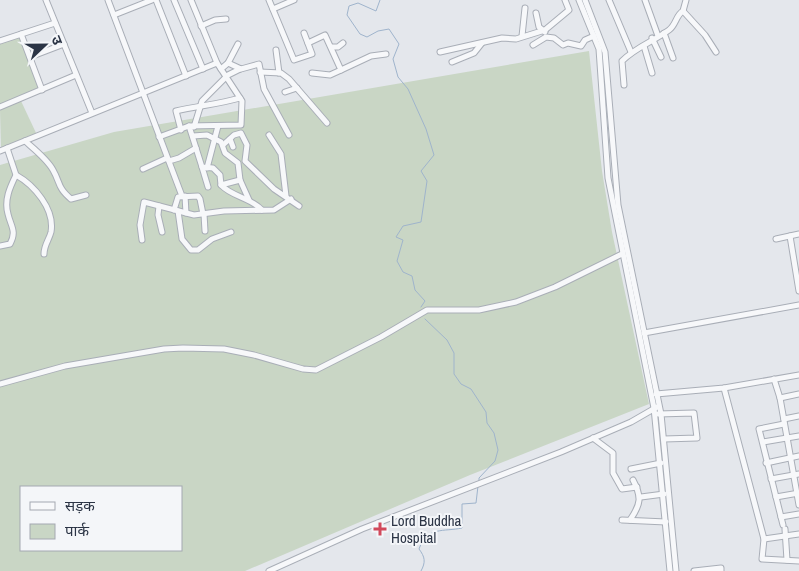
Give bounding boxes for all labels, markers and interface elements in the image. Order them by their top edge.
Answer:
north arrow [20,20,70,70]
text: उ [47,33,67,48]
legend [20,486,182,551]
text: सड़क [65,495,95,516]
place label: Lord Buddha Hospital [391,510,462,548]
text: पार्क [65,520,89,541]
marker: Lord Buddha Hospital [373,522,387,536]

